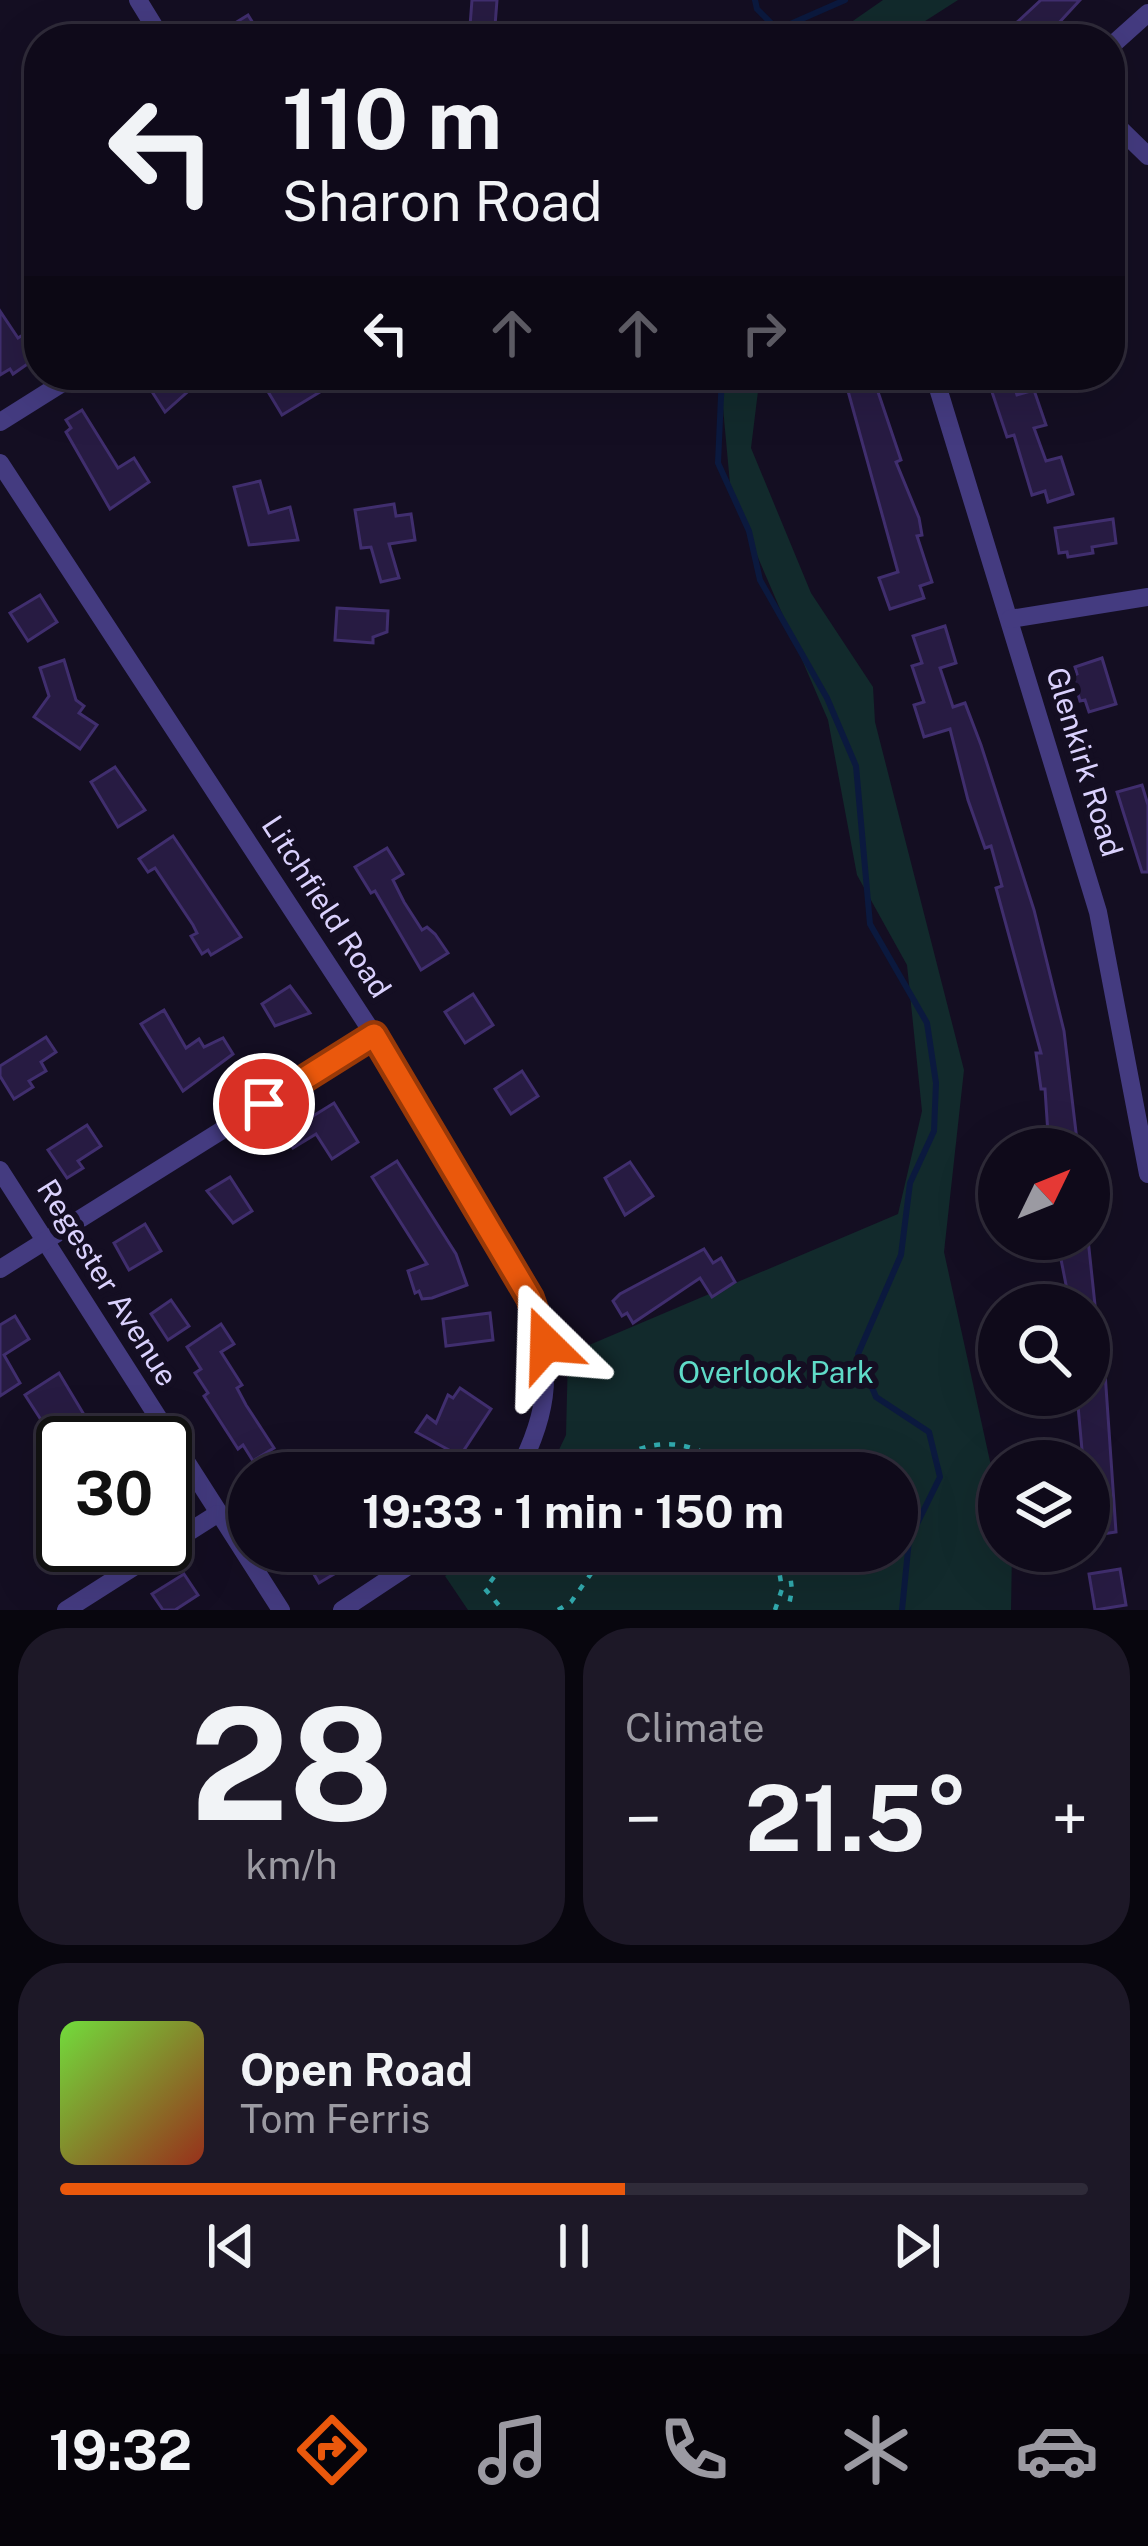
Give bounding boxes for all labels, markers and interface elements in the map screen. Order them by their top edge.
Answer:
text: 110 m [282,69,502,168]
icon: left [84,72,240,228]
text: Sharon Road [282,170,602,233]
icon: left [353,300,419,366]
icon: ahead [479,300,545,366]
icon: ahead [605,300,671,366]
icon: right [731,300,797,366]
street label: Glenkirk Road [1039,663,1131,861]
street label: Litchfield Road [255,809,399,1004]
pin [213,1053,315,1155]
icon: arrive [231,1071,297,1137]
north arrow [978,1128,1110,1260]
map controls [978,1128,1110,1572]
street label: Regester Avenue [30,1172,186,1392]
position arrow [483,1281,609,1407]
button: search [978,1284,1110,1416]
park label: Overlook Park [678,1354,874,1390]
speed limit sign: 30 [36,1416,192,1572]
button: layers [978,1440,1110,1572]
text: 19:33 · 1 min · 150 m [362,1485,784,1538]
text: 28 [190,1672,393,1855]
text: Climate [625,1705,765,1751]
text: 21.5° [745,1765,968,1871]
text: − [625,1780,662,1858]
text: + [1051,1780,1088,1858]
text: km/h [246,1842,337,1888]
text: Open Road [240,2043,473,2096]
text: Tom Ferris [240,2096,430,2142]
icon: previous [198,2213,264,2279]
icon: pause [541,2213,607,2279]
icon: next [884,2213,950,2279]
icon: directions [290,2408,374,2492]
icon: music [471,2408,555,2492]
icon: phone [652,2408,736,2492]
icon: climate [834,2408,918,2492]
icon: car [1015,2408,1099,2492]
text: 19:32 [49,2419,192,2482]

